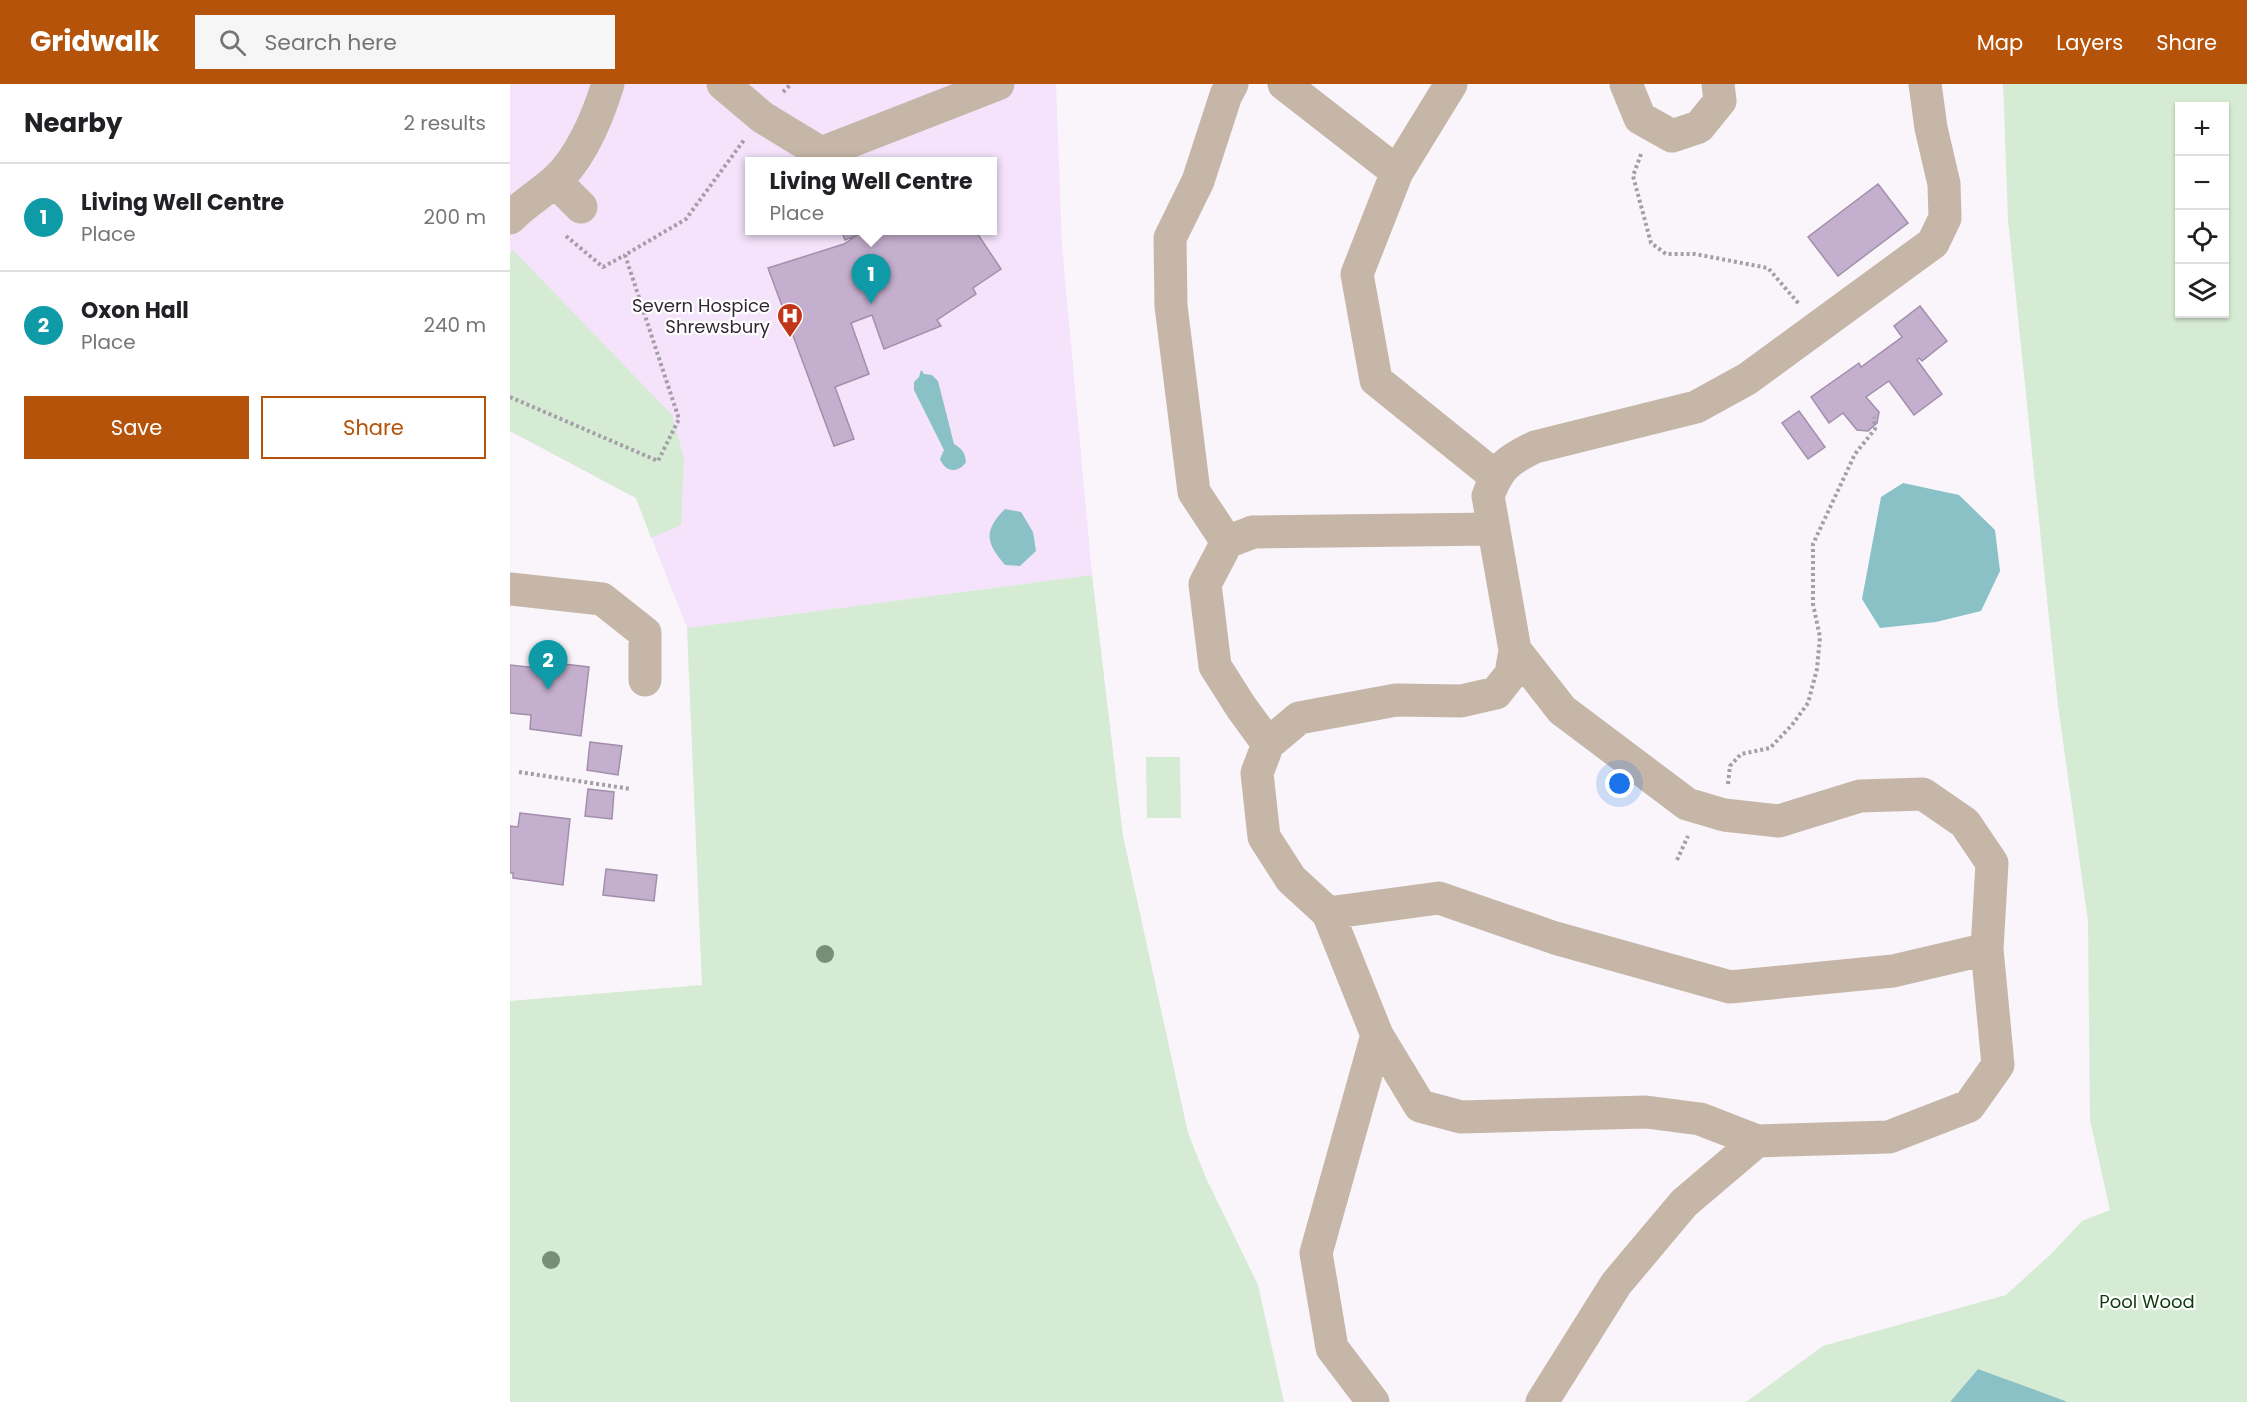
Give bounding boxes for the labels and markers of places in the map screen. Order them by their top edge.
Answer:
pin: 1 [852,254,890,304]
place label: Severn Hospice Shrewsbury [632,293,770,339]
hospital icon: Severn Hospice Shrewsbury [775,301,805,339]
pin: 2 [528,640,567,690]

